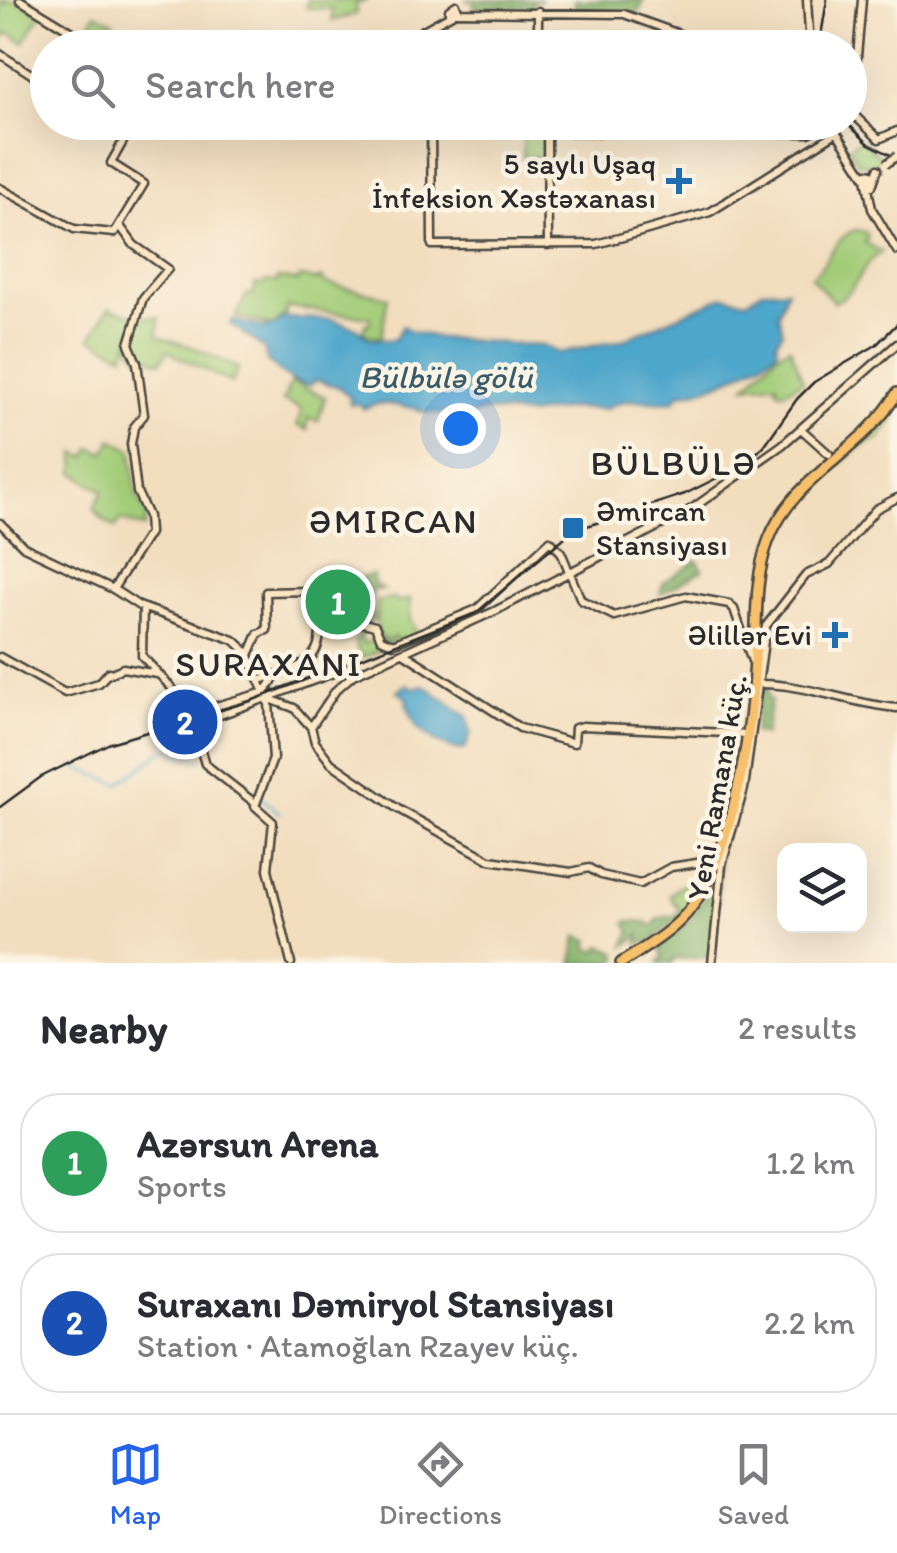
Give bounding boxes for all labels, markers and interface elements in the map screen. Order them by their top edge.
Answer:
search box [30,30,867,140]
icon: search [65,58,120,113]
text: Search here [145,62,336,108]
place label: 5 saylı Uşaq İnfeksion Xəstəxanası [372,145,656,216]
marker: 5 saylı Uşaq İnfeksion Xəstəxanası [666,168,692,194]
water label: Bülbülə gölü [359,358,534,396]
your location [435,403,486,454]
district label: BÜLBÜLƏ [590,442,758,484]
place label: Əmircan Stansiyası [596,492,728,563]
district label: ƏMIRCAN [309,500,479,542]
marker: Əmircan Stansiyası [560,515,586,541]
pin: 1 [306,564,370,640]
place label: Əlillər Evi [688,616,812,653]
marker: Əlillər Evi [822,622,848,648]
district label: SURAXANI [175,643,363,685]
street label: Yeni Ramana küç. [678,671,755,903]
pin: 2 [152,684,218,760]
map controls [777,843,867,933]
button: layers [777,843,867,933]
text: Nearby [40,1003,167,1054]
text: 2 results [738,1009,857,1047]
text: Azərsun Arena [137,1121,378,1167]
text: 1 [67,1144,82,1182]
text: 1.2 km [766,1144,855,1182]
text: Sports [137,1167,227,1205]
text: Suraxanı Dəmiryol Stansiyası [137,1281,614,1327]
text: 2 [66,1304,83,1342]
text: 2.2 km [764,1304,855,1342]
text: Station · Atamoğlan Rzayev küç. [137,1327,579,1365]
tab: Map [108,1437,163,1531]
tab: Directions [379,1437,502,1531]
tab: Saved [718,1437,789,1531]

